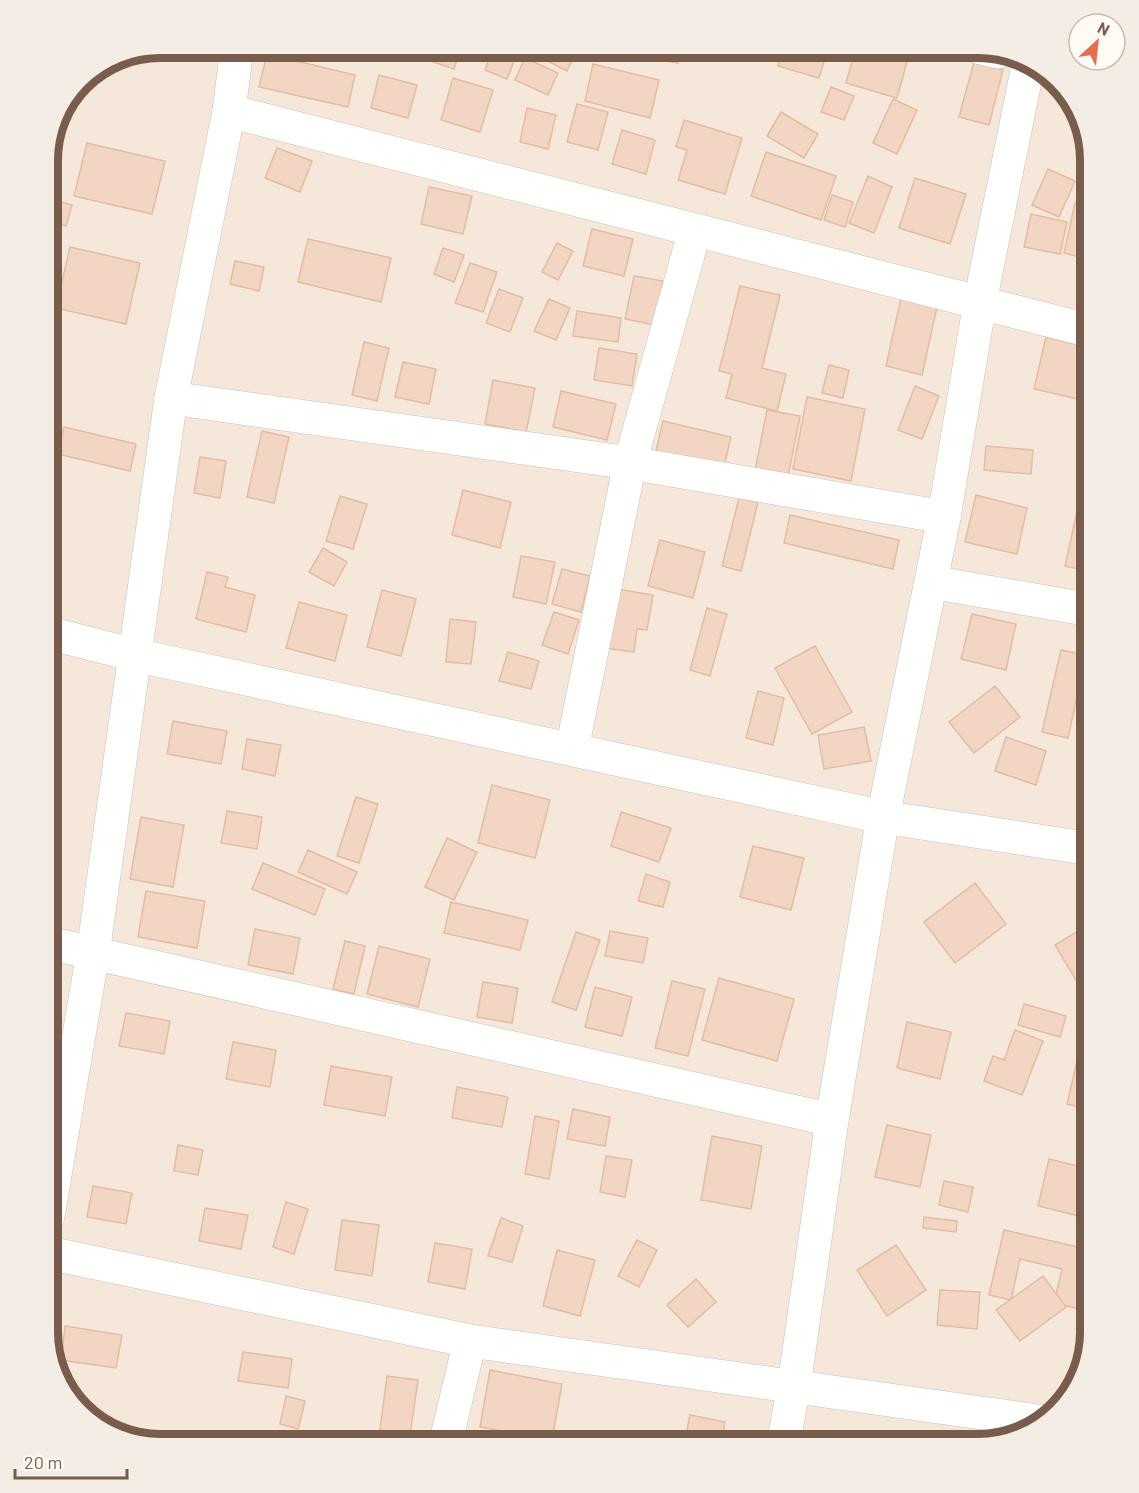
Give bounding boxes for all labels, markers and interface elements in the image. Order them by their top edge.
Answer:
north arrow [1067,12,1127,72]
text: N [1095,17,1113,39]
scale bar [15,1442,128,1480]
text: 20 m [24,1451,62,1473]

